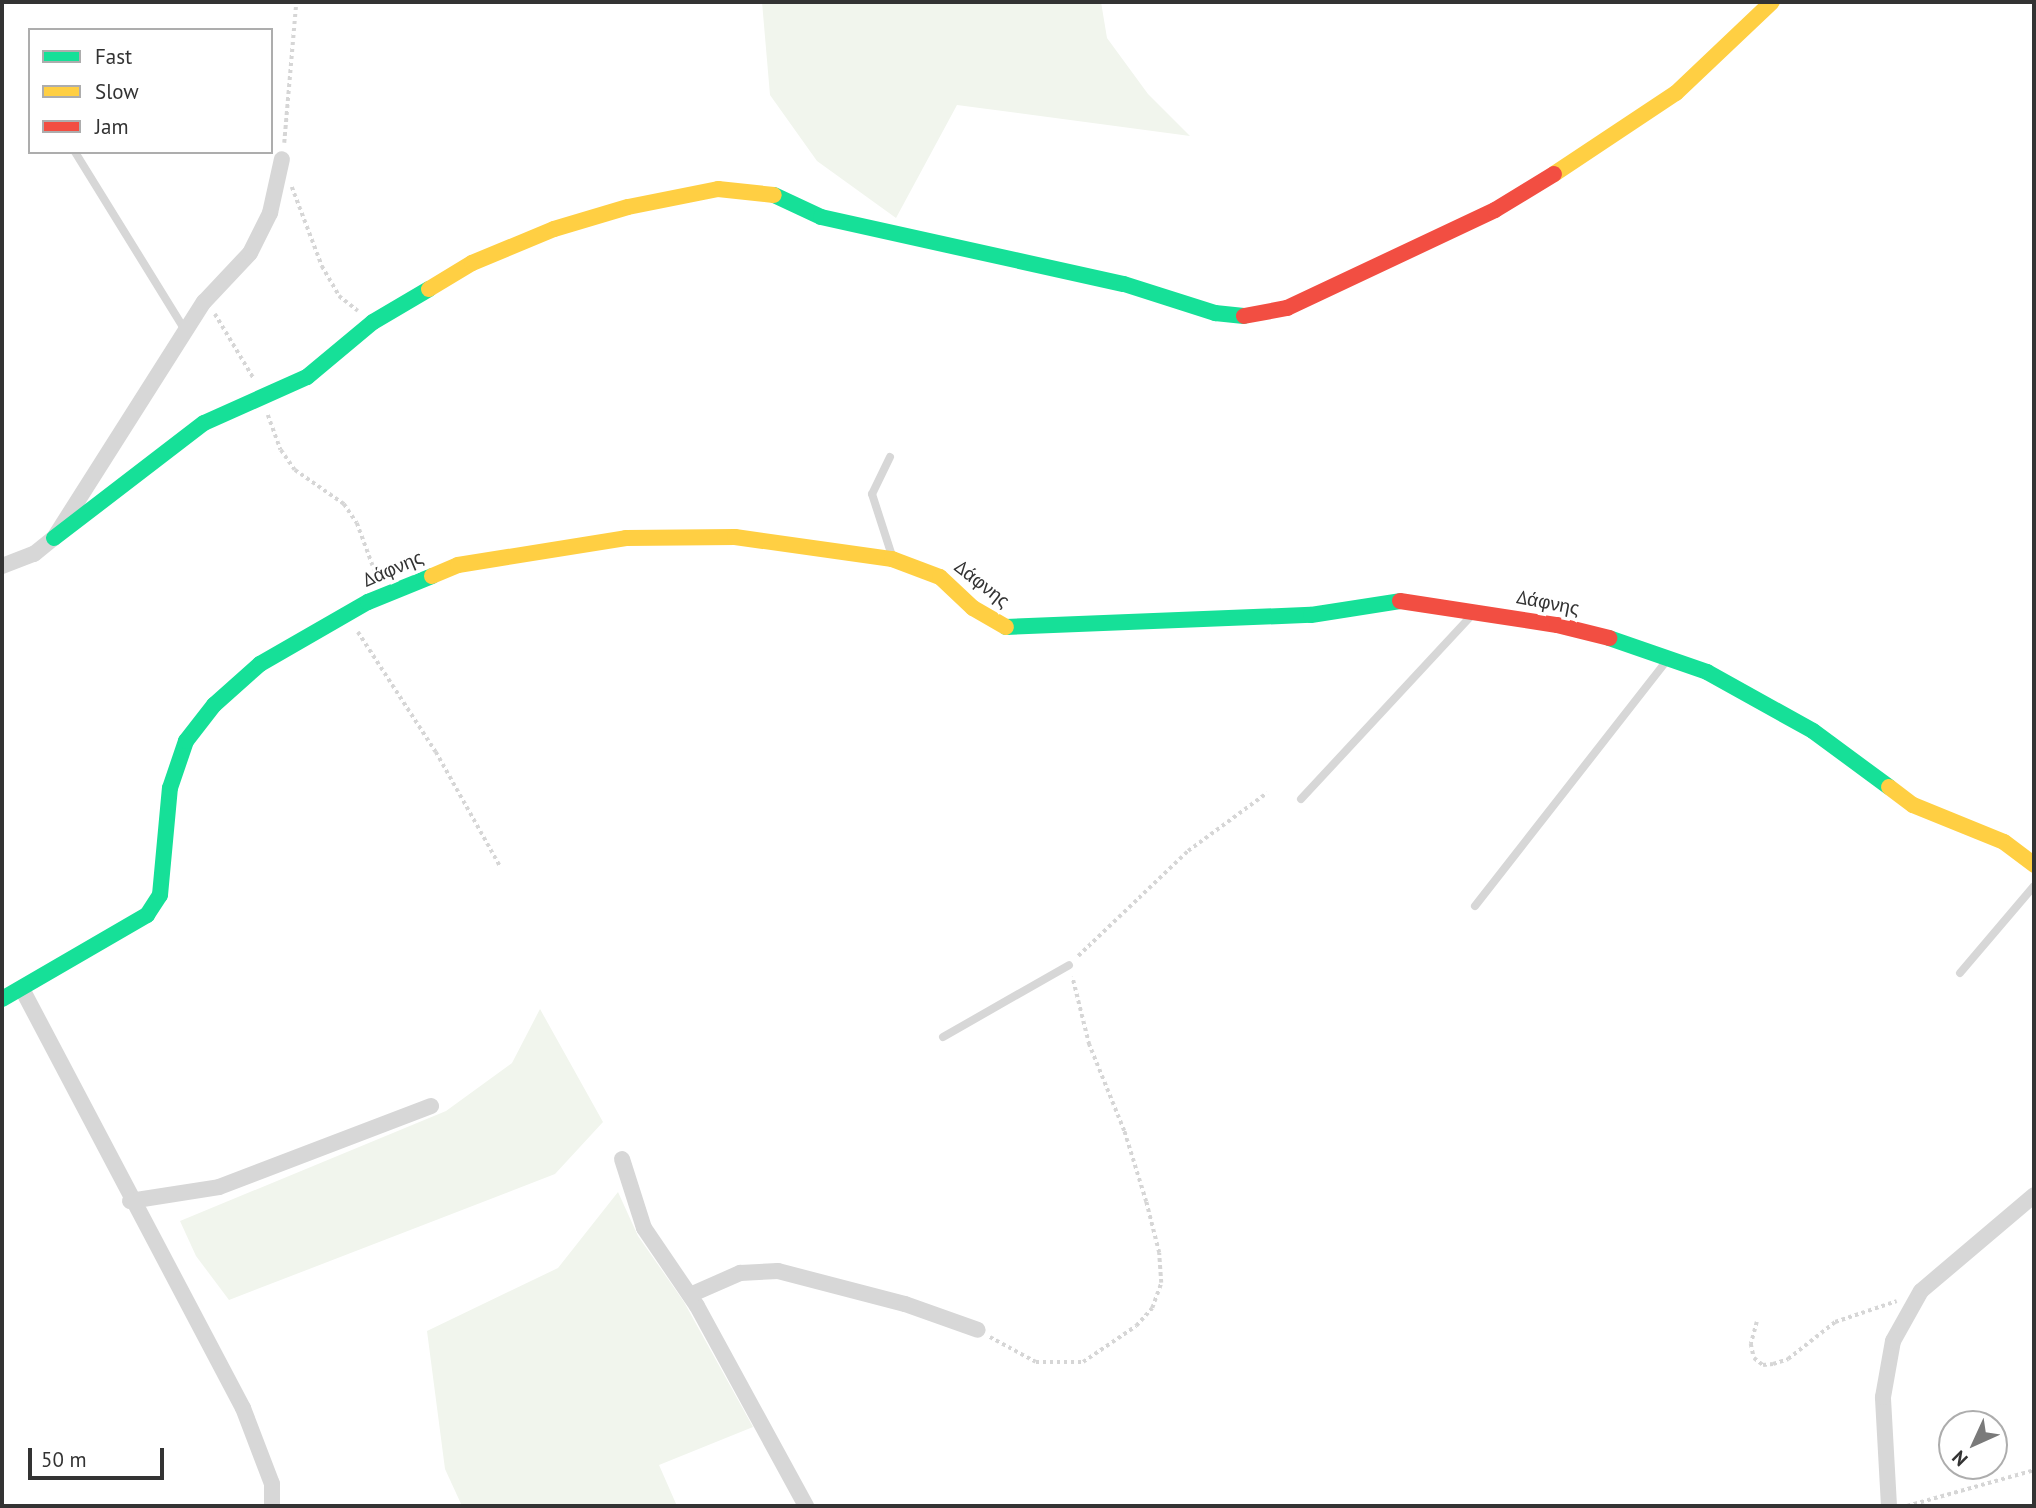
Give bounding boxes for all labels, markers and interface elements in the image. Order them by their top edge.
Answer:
legend [28,28,273,154]
text: Fast [95,43,132,70]
text: Slow [95,78,139,105]
text: Jam [95,113,129,140]
street label: Δάφνης [359,546,427,592]
street label: Δάφνης [950,556,1014,612]
street label: Δάφνης [1515,586,1581,620]
north arrow [1938,1410,2008,1480]
scale bar [32,1434,168,1478]
text: 50 m [41,1446,87,1473]
text: N [1947,1446,1972,1471]

